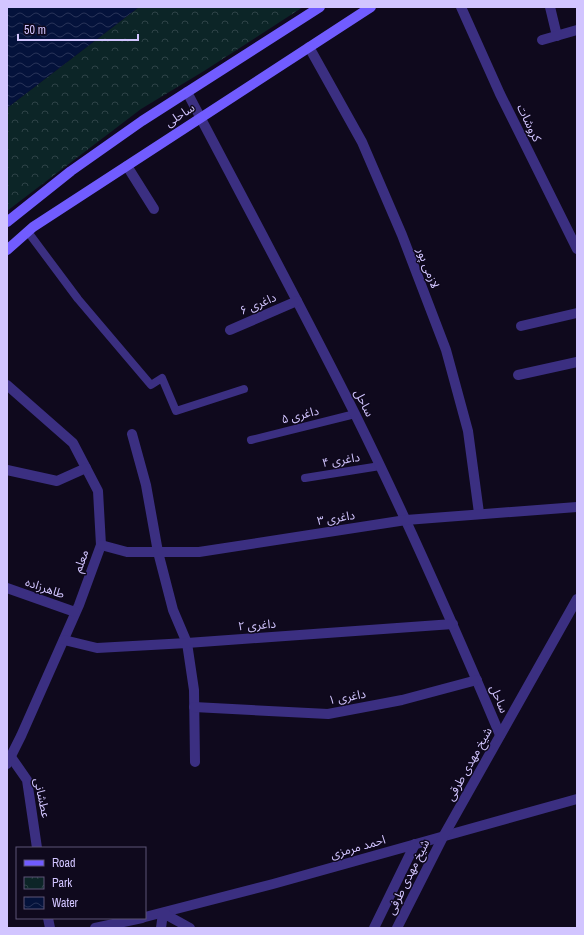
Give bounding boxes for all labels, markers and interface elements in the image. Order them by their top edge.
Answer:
scale bar [18,16,138,42]
text: 50 m [24,22,46,38]
street label: ساحلی [162,99,198,131]
street label: کروشات [513,102,545,145]
street label: لازمی پور [412,244,443,291]
street label: داغری ۶ [237,289,279,319]
street label: ساحل [350,387,378,419]
street label: داغری ۵ [280,403,321,427]
street label: داغری ۴ [321,449,361,471]
street label: داغری ۳ [316,507,356,529]
street label: معلم [70,548,93,575]
street label: طاهرزاده [23,574,67,602]
street label: داغری ۲ [237,616,277,634]
street label: ساحل [486,683,512,715]
street label: داغری ۱ [327,686,367,708]
street label: شیخ مهدی طرقی [442,724,497,804]
street label: عطشانی [30,777,54,819]
street label: احمد مرمزی [329,831,388,863]
street label: شیخ مهدی طرفی [383,837,434,918]
legend [16,847,146,919]
text: Road [52,855,76,871]
text: Park [52,875,72,891]
text: Water [52,895,79,911]

